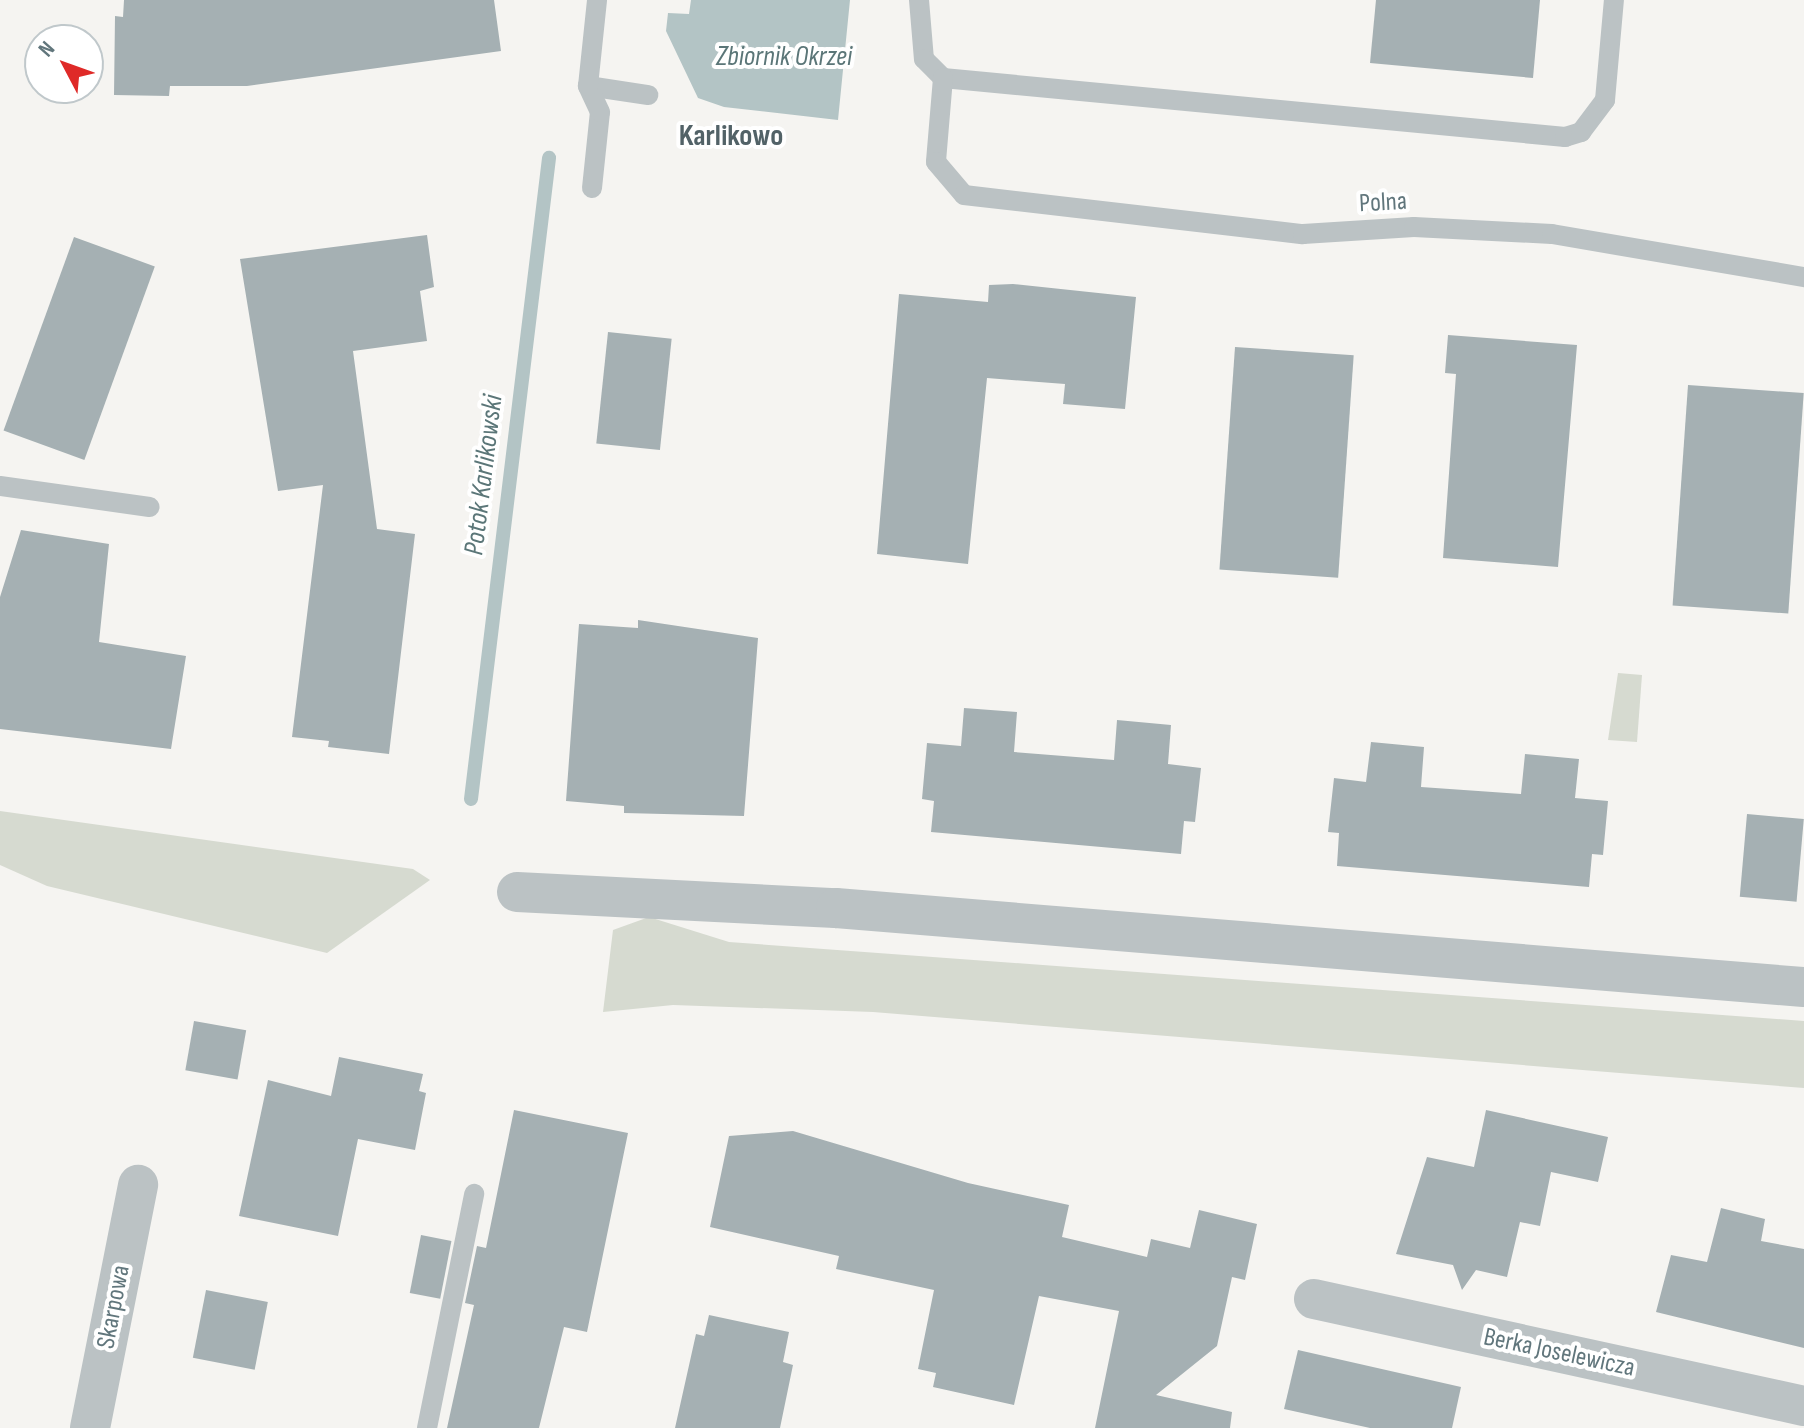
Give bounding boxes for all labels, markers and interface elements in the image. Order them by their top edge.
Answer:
north arrow [24,24,104,104]
text: N [33,36,61,63]
water label: Zbiornik Okrzei [716,40,852,74]
district label: Karlikowo [679,118,783,154]
street label: Polna [1358,186,1408,220]
water label: Potok Karlikowski [457,393,511,557]
street label: Skarpowa [91,1263,137,1351]
street label: Berka Joselewicza [1481,1322,1637,1384]

